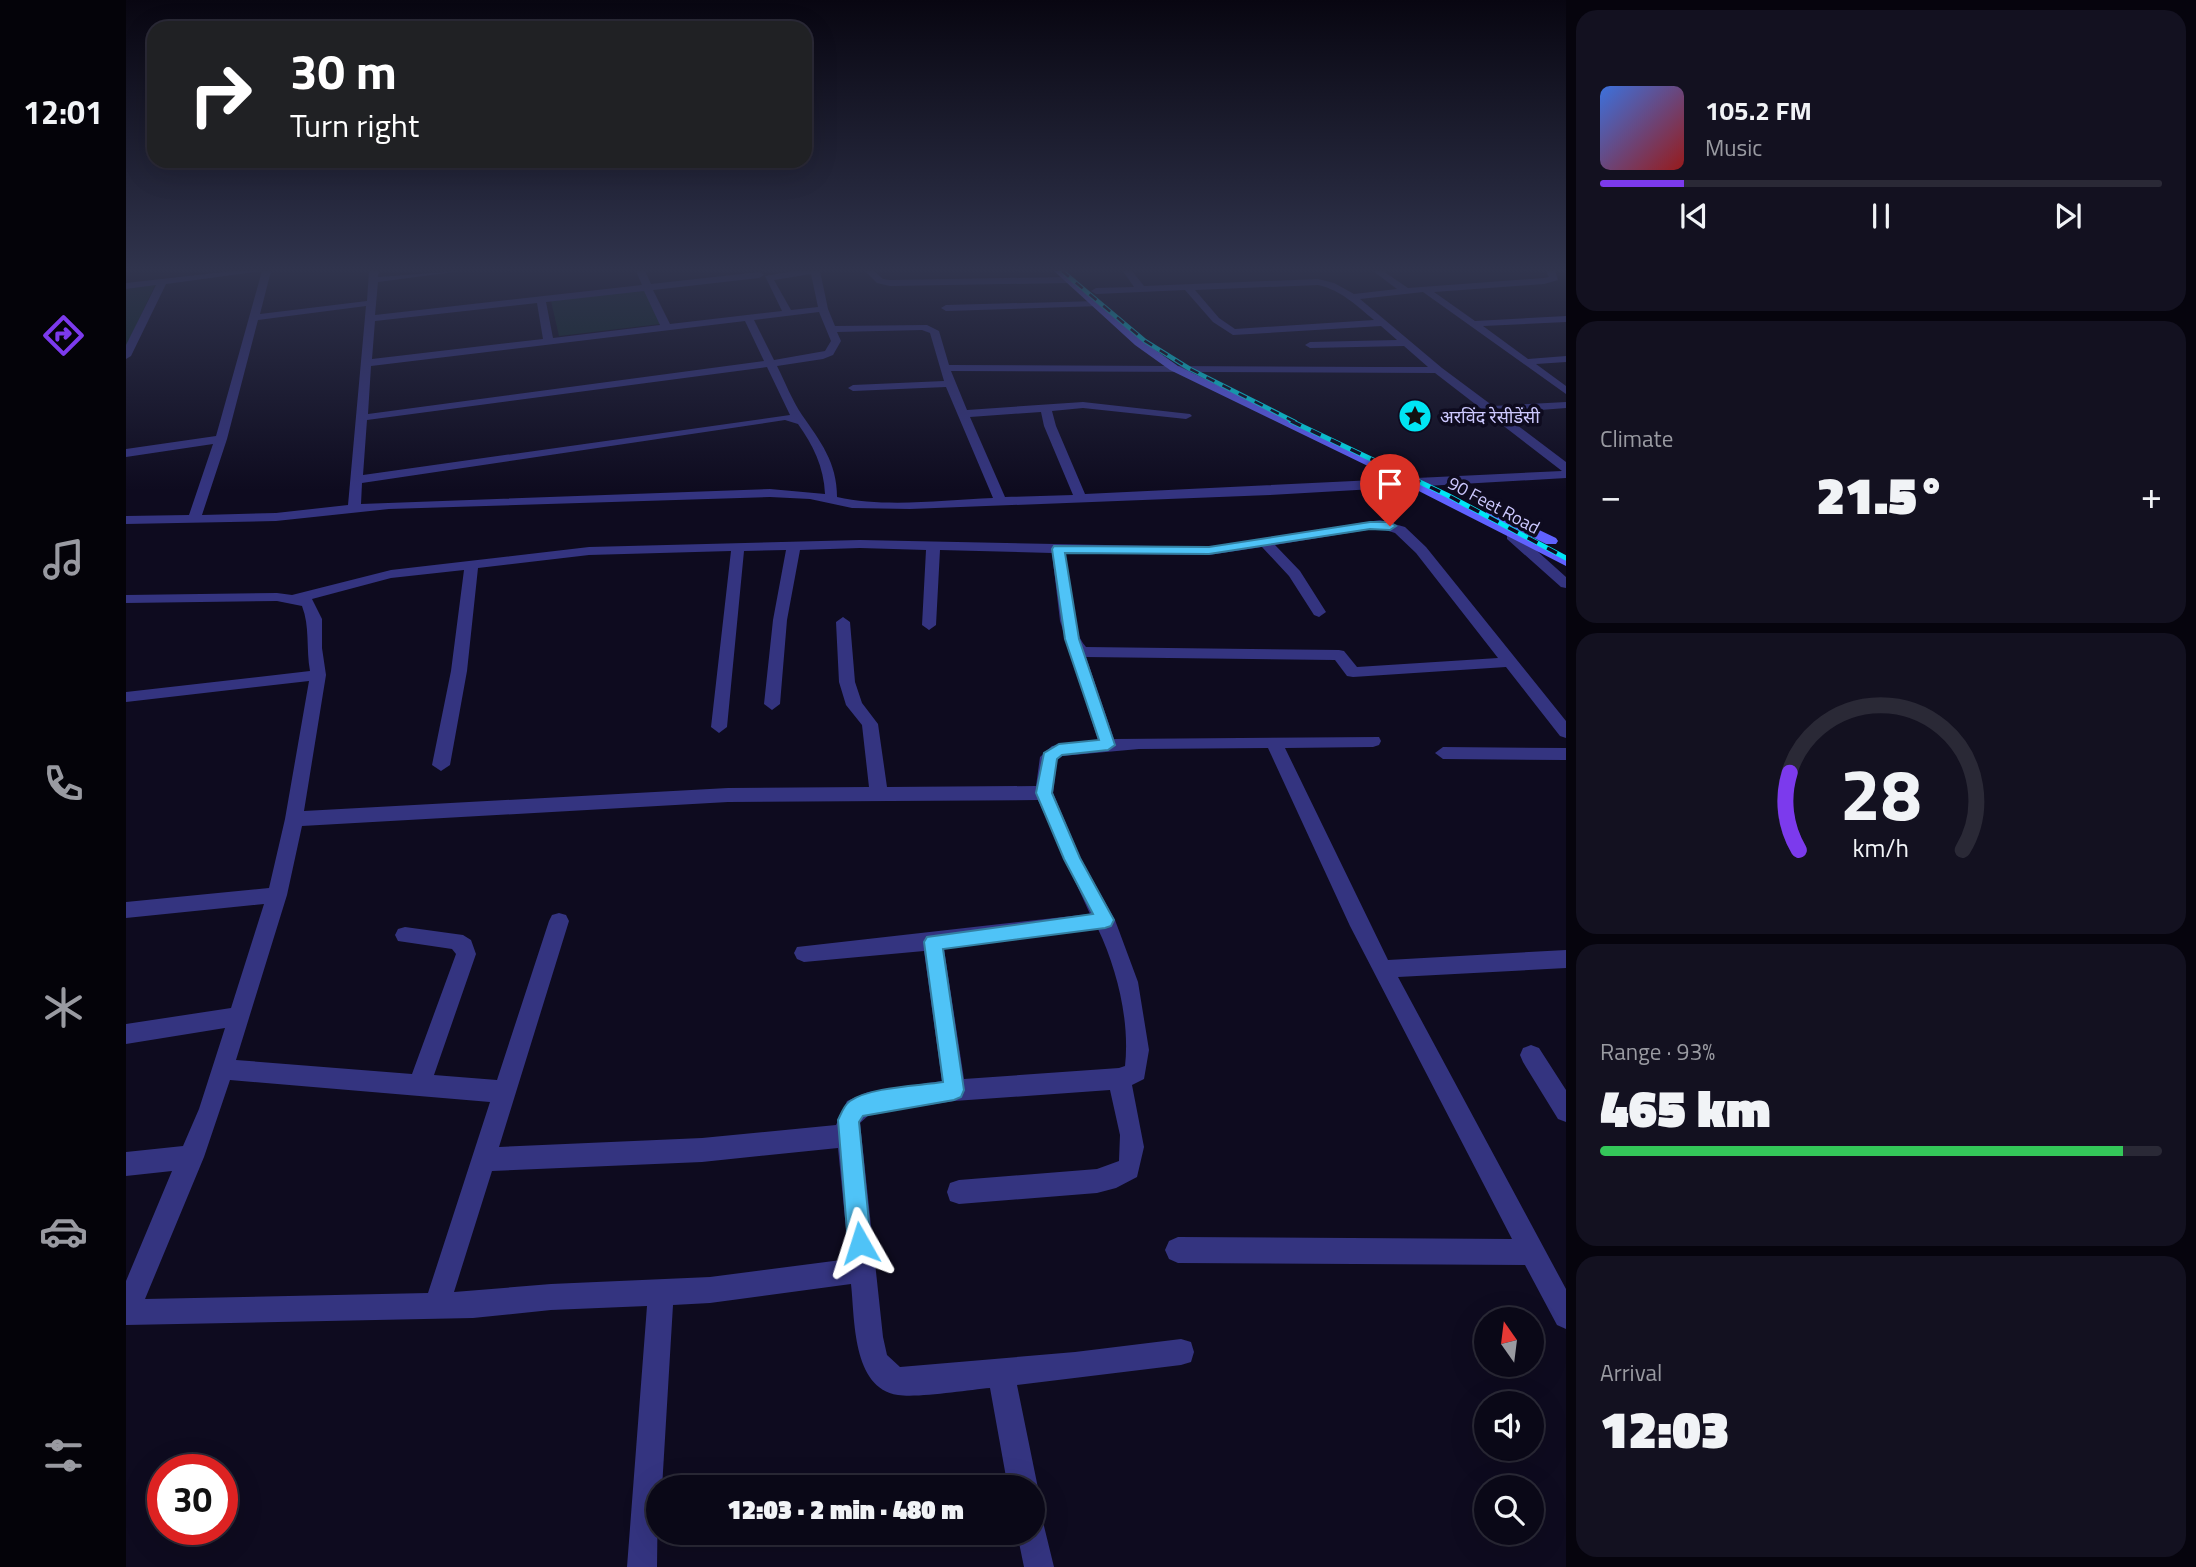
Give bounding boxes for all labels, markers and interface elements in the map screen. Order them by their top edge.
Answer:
text: 30 m [290,33,397,108]
icon: right [175,49,266,140]
text: 12:01 [23,88,103,136]
text: 105.2 FM [1705,91,1812,130]
text: Turn right [290,101,419,149]
text: Music [1705,130,1762,165]
icon: previous [1675,197,1713,235]
icon: pause [1862,197,1900,235]
icon: next [2049,197,2087,235]
icon: directions [39,311,88,360]
place icon: अरविंद रेसीडेंसी [1396,397,1434,435]
place label: अरविंद रेसीडेंसी [1440,403,1540,430]
text: Climate [1600,421,1673,456]
pin [1360,454,1420,526]
text: 21.5° [1816,455,1946,534]
icon: arrive [1371,465,1409,503]
text: − [1600,466,1621,524]
text: + [2141,466,2162,524]
street label: 90 Feet Road [1443,469,1545,541]
icon: music [39,535,88,584]
text: 28 [1840,738,1922,848]
icon: phone [39,759,88,808]
text: km/h [1853,828,1909,866]
icon: climate [39,983,88,1032]
text: Range · 93% [1600,1034,1715,1069]
text: 465 km [1600,1068,1771,1147]
position arrow [823,1206,897,1280]
icon: car [39,1207,88,1256]
north arrow [1474,1307,1544,1377]
map controls [1474,1307,1544,1545]
text: Arrival [1600,1355,1662,1390]
text: 12:03 [1600,1389,1729,1468]
button: sound [1474,1391,1544,1461]
icon: filters [39,1431,88,1480]
speed limit sign: 30 [147,1454,238,1545]
button: search [1474,1475,1544,1545]
text: 12:03 · 2 min · 480 m [727,1490,964,1529]

